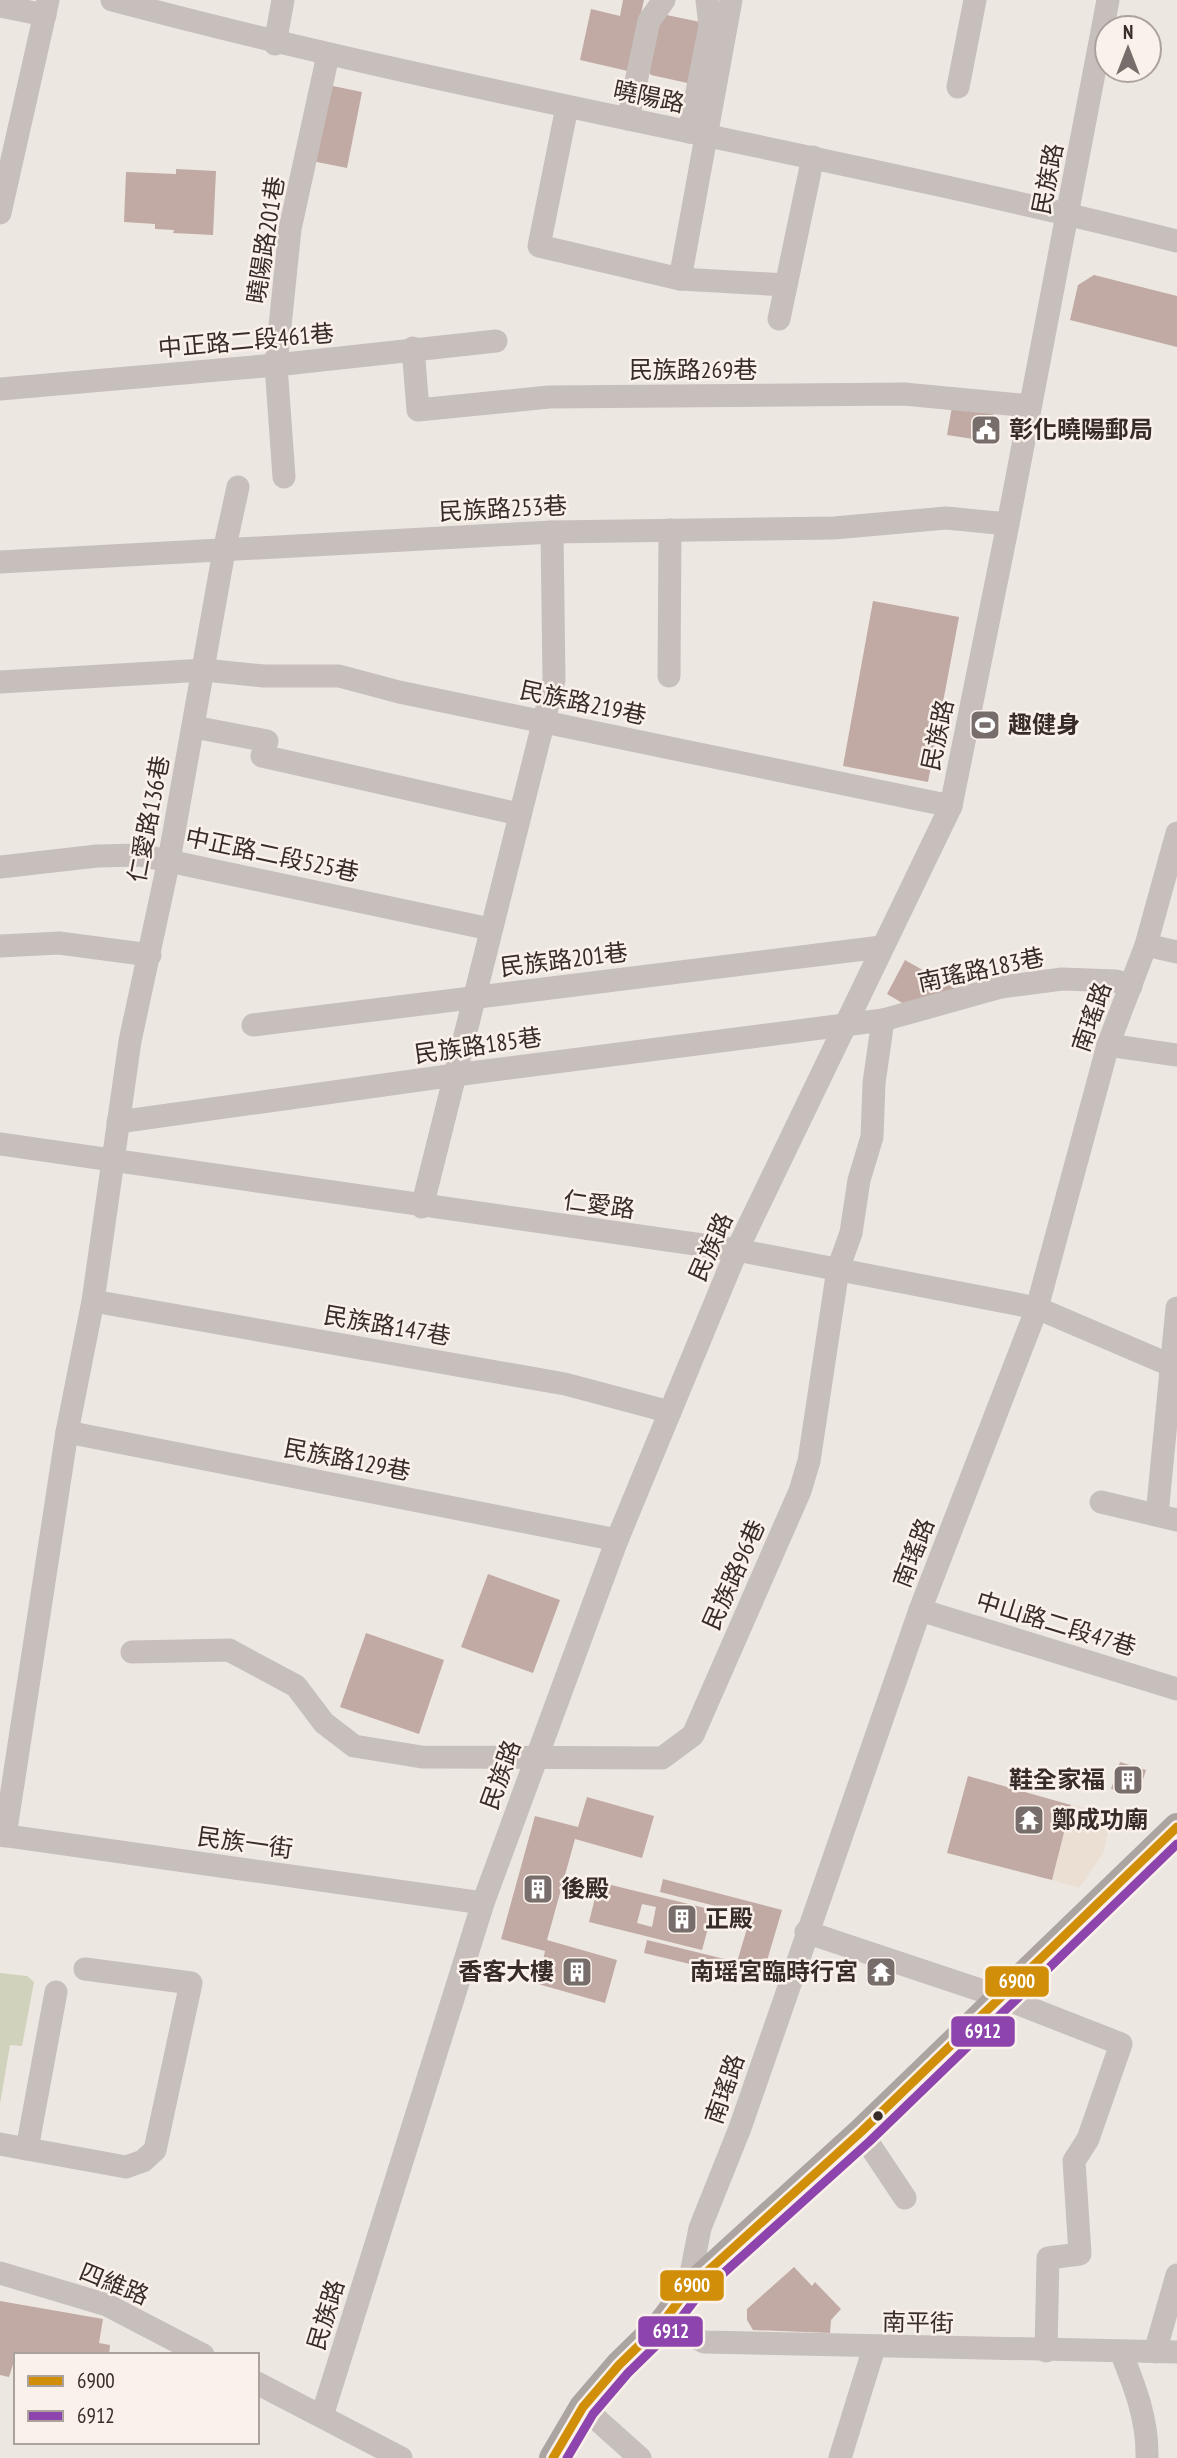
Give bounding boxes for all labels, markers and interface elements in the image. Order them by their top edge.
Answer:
north arrow [1093,14,1163,84]
text: N [1123,20,1133,44]
street label: 曉陽路 [611,74,688,119]
street label: 民族路 [1025,141,1070,217]
street label: 曉陽路201巷 [240,174,291,306]
street label: 中正路二段461巷 [157,317,335,364]
street label: 民族路269巷 [629,354,757,385]
public building icon: 彰化曉陽郵局 [969,413,1003,447]
place label: 彰化曉陽郵局 [1009,414,1153,445]
street label: 民族路253巷 [438,490,568,527]
street label: 民族路219巷 [517,674,649,731]
street label: 民族路 [915,696,960,773]
sports icon: 趣健身 [968,708,1002,742]
place label: 趣健身 [1008,709,1080,740]
street label: 仁愛路136巷 [121,753,176,885]
street label: 中正路二段525巷 [183,821,362,888]
street label: 民族路201巷 [498,936,630,983]
street label: 南瑤路183巷 [915,941,1047,998]
street label: 南瑤路 [1065,978,1118,1056]
street label: 民族路185巷 [412,1021,544,1070]
street label: 仁愛路 [561,1184,637,1225]
street label: 民族路 [682,1208,739,1286]
street label: 民族路147巷 [321,1299,453,1352]
street label: 民族路129巷 [281,1432,413,1487]
street label: 南瑤路 [886,1514,941,1592]
street label: 民族路96巷 [695,1515,772,1635]
street label: 中山路二段47巷 [972,1584,1140,1663]
street label: 民族路 [474,1736,527,1814]
building icon: 鞋全家福 [1111,1763,1145,1797]
place label: 鞋全家福 [1009,1764,1105,1795]
temple icon: 鄭成功廟 [1012,1803,1046,1837]
place label: 鄭成功廟 [1052,1804,1148,1835]
street label: 民族一街 [195,1820,295,1865]
building icon: 後殿 [521,1872,555,1906]
place label: 後殿 [561,1873,609,1904]
building icon: 正殿 [665,1902,699,1936]
place label: 正殿 [705,1903,753,1934]
building icon: 香客大樓 [560,1955,594,1989]
temple icon: 南瑶宮臨時行宮 [864,1955,898,1989]
place label: 香客大樓 [458,1956,554,1987]
place label: 南瑶宮臨時行宮 [690,1956,858,1987]
line badge: 6900 [984,1965,1050,1998]
text: 6900 [999,1969,1035,1993]
line badge: 6912 [950,2015,1016,2048]
text: 6912 [965,2019,1001,2043]
street label: 南瑤路 [698,2050,751,2128]
unlabelled marker [871,2109,885,2123]
street label: 四維路 [75,2256,153,2311]
line badge: 6900 [659,2269,725,2302]
text: 6900 [674,2273,710,2297]
street label: 民族路 [300,2276,351,2354]
street label: 南平街 [882,2306,954,2339]
line badge: 6912 [637,2315,704,2348]
text: 6912 [653,2319,689,2343]
legend [14,2353,259,2444]
text: 6900 [77,2367,115,2394]
text: 6912 [77,2402,115,2429]

